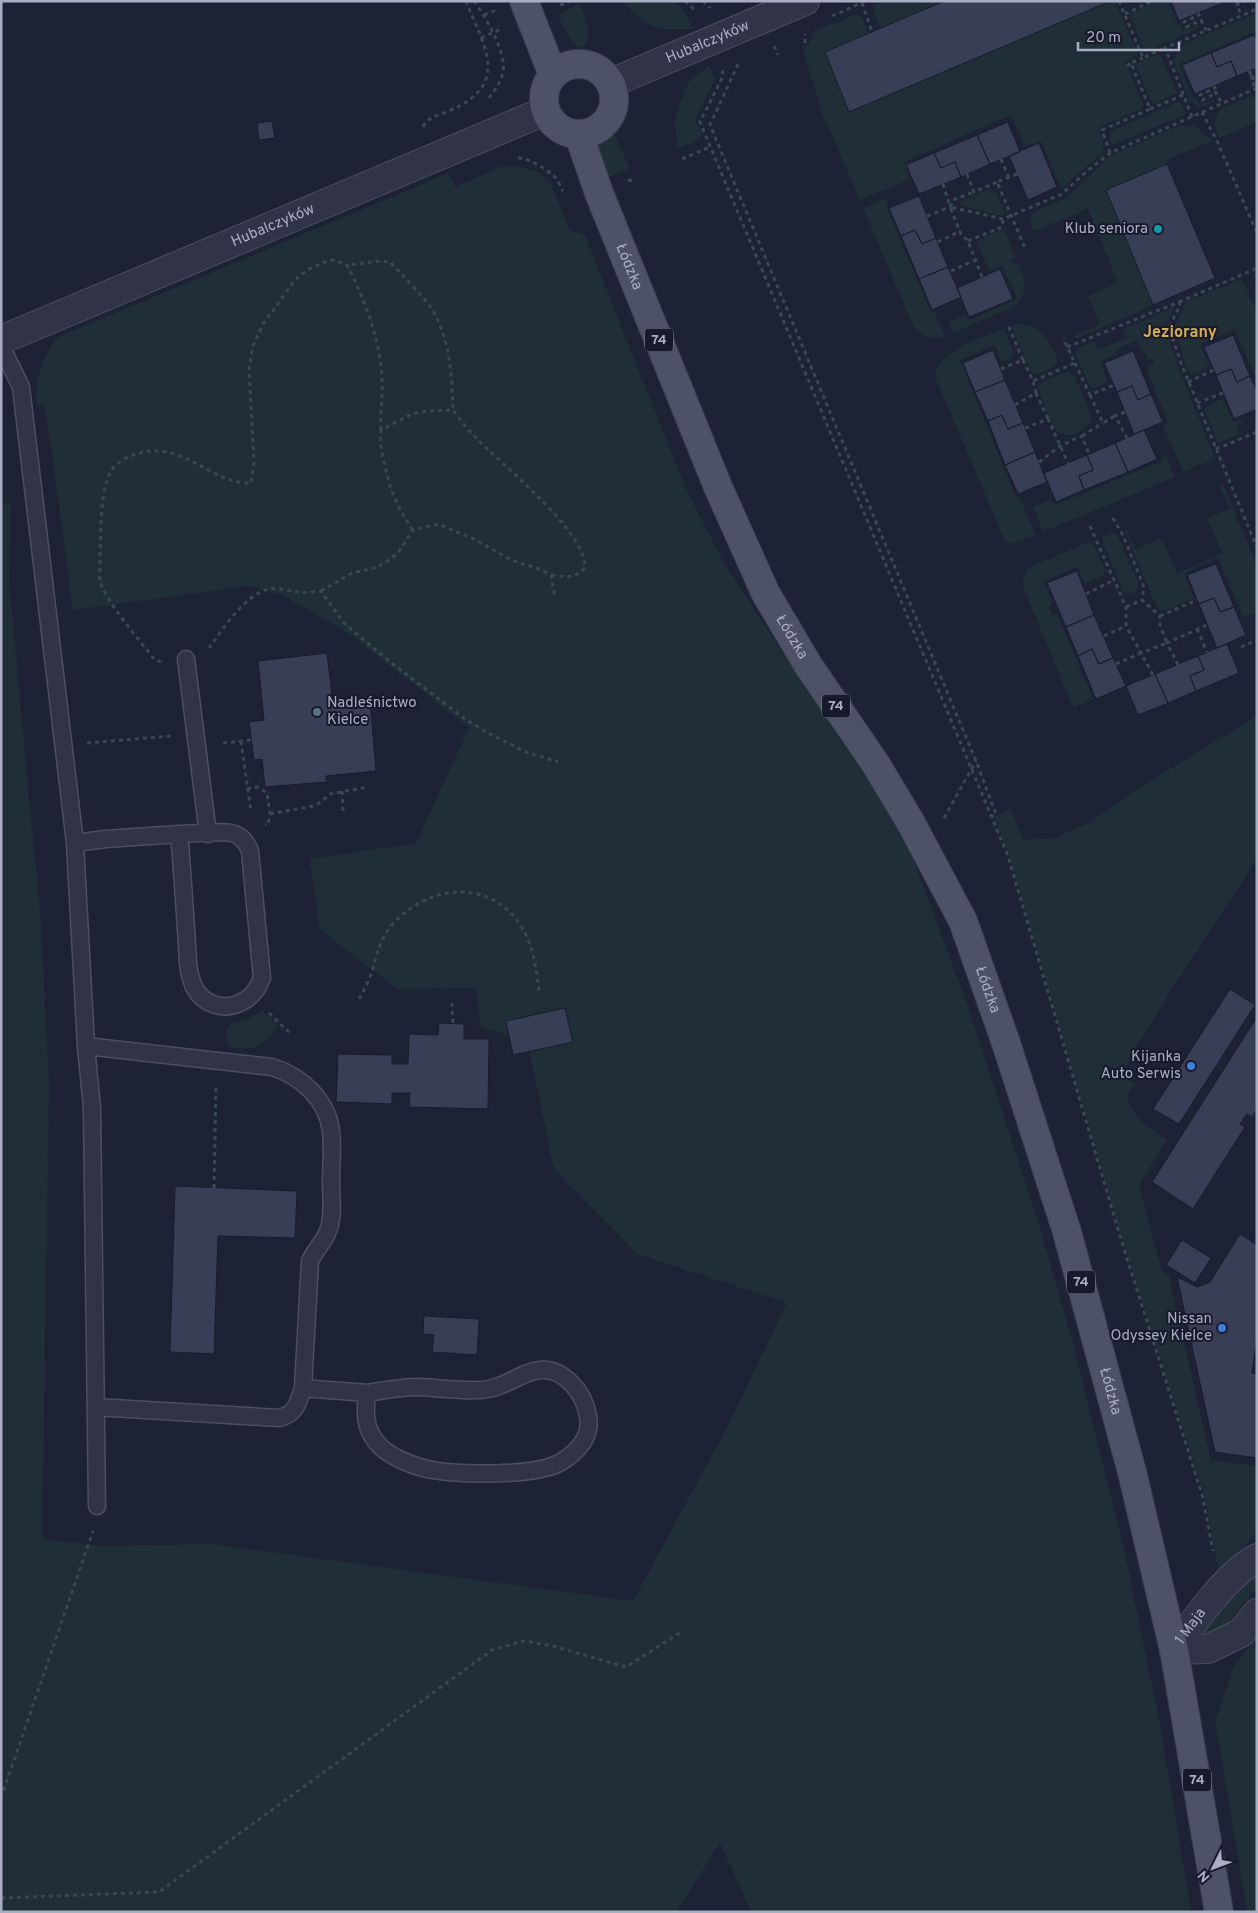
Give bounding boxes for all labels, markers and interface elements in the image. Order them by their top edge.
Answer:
street label: Hubalczyków [663,16,753,68]
scale bar [1078,20,1179,52]
text: 20 m [1086,29,1121,48]
street label: Hubalczyków [228,199,318,252]
place label: Klub seniora [1065,220,1148,239]
marker: Klub seniora [1152,223,1164,235]
street label: Łódzka [611,241,647,293]
district label: Jeziorany [1143,323,1217,343]
road number: 74 [645,328,673,352]
street label: Łódzka [771,612,812,663]
place label: Nadleśnictwo Kielce [327,694,417,730]
road number: 74 [822,694,850,718]
marker: Nadleśnictwo Kielce [311,706,323,718]
street label: Łódzka [970,964,1004,1016]
place label: Kijanka Auto Serwis [1101,1048,1181,1084]
marker: Kijanka Auto Serwis [1185,1060,1197,1072]
road number: 74 [1067,1270,1095,1294]
place label: Nissan Odyssey Kielce [1111,1310,1212,1346]
marker: Nissan Odyssey Kielce [1216,1322,1228,1334]
street label: Łódzka [1095,1366,1126,1417]
street label: 1 Maja [1171,1604,1210,1648]
road number: 74 [1183,1768,1211,1792]
north arrow [1188,1843,1238,1893]
text: N [1195,1866,1214,1885]

